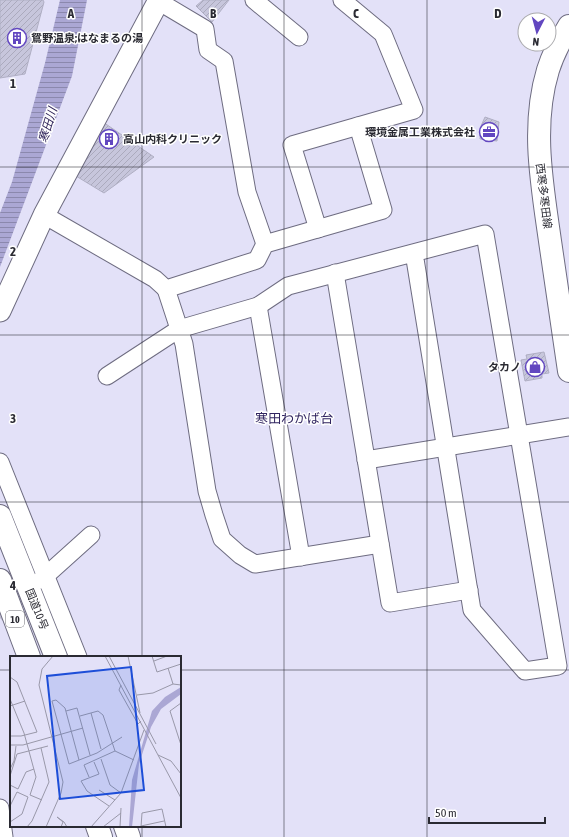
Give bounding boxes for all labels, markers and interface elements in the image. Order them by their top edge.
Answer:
text: A [67,6,75,21]
text: B [210,6,217,21]
text: C [353,6,359,21]
text: D [494,6,502,21]
north arrow [517,12,557,52]
building icon: 鴛野温泉;はなまるの湯 [6,27,28,49]
place label: 鴛野温泉;はなまるの湯 [31,32,143,44]
text: N [532,36,540,48]
text: 1 [10,76,16,91]
water label: 寒田川 [36,104,61,144]
office icon: 環境金属工業株式会社 [478,121,500,143]
place label: 環境金属工業株式会社 [365,126,475,138]
building icon: 高山内科クリニック [98,128,120,150]
place label: 高山内科クリニック [123,133,222,145]
street label: 西寒多寒田線 [534,163,554,229]
text: 2 [10,244,16,259]
shop icon: タカノ [524,356,546,378]
place label: タカノ [488,361,521,373]
text: 3 [10,411,16,426]
district label: 寒田わかば台 [255,411,333,426]
text: 4 [9,578,16,593]
street label: 国道10号 [23,587,51,631]
road number: 10 [6,611,24,627]
inset map [10,656,181,827]
scale bar [429,799,545,825]
text: 50 m [435,806,457,820]

